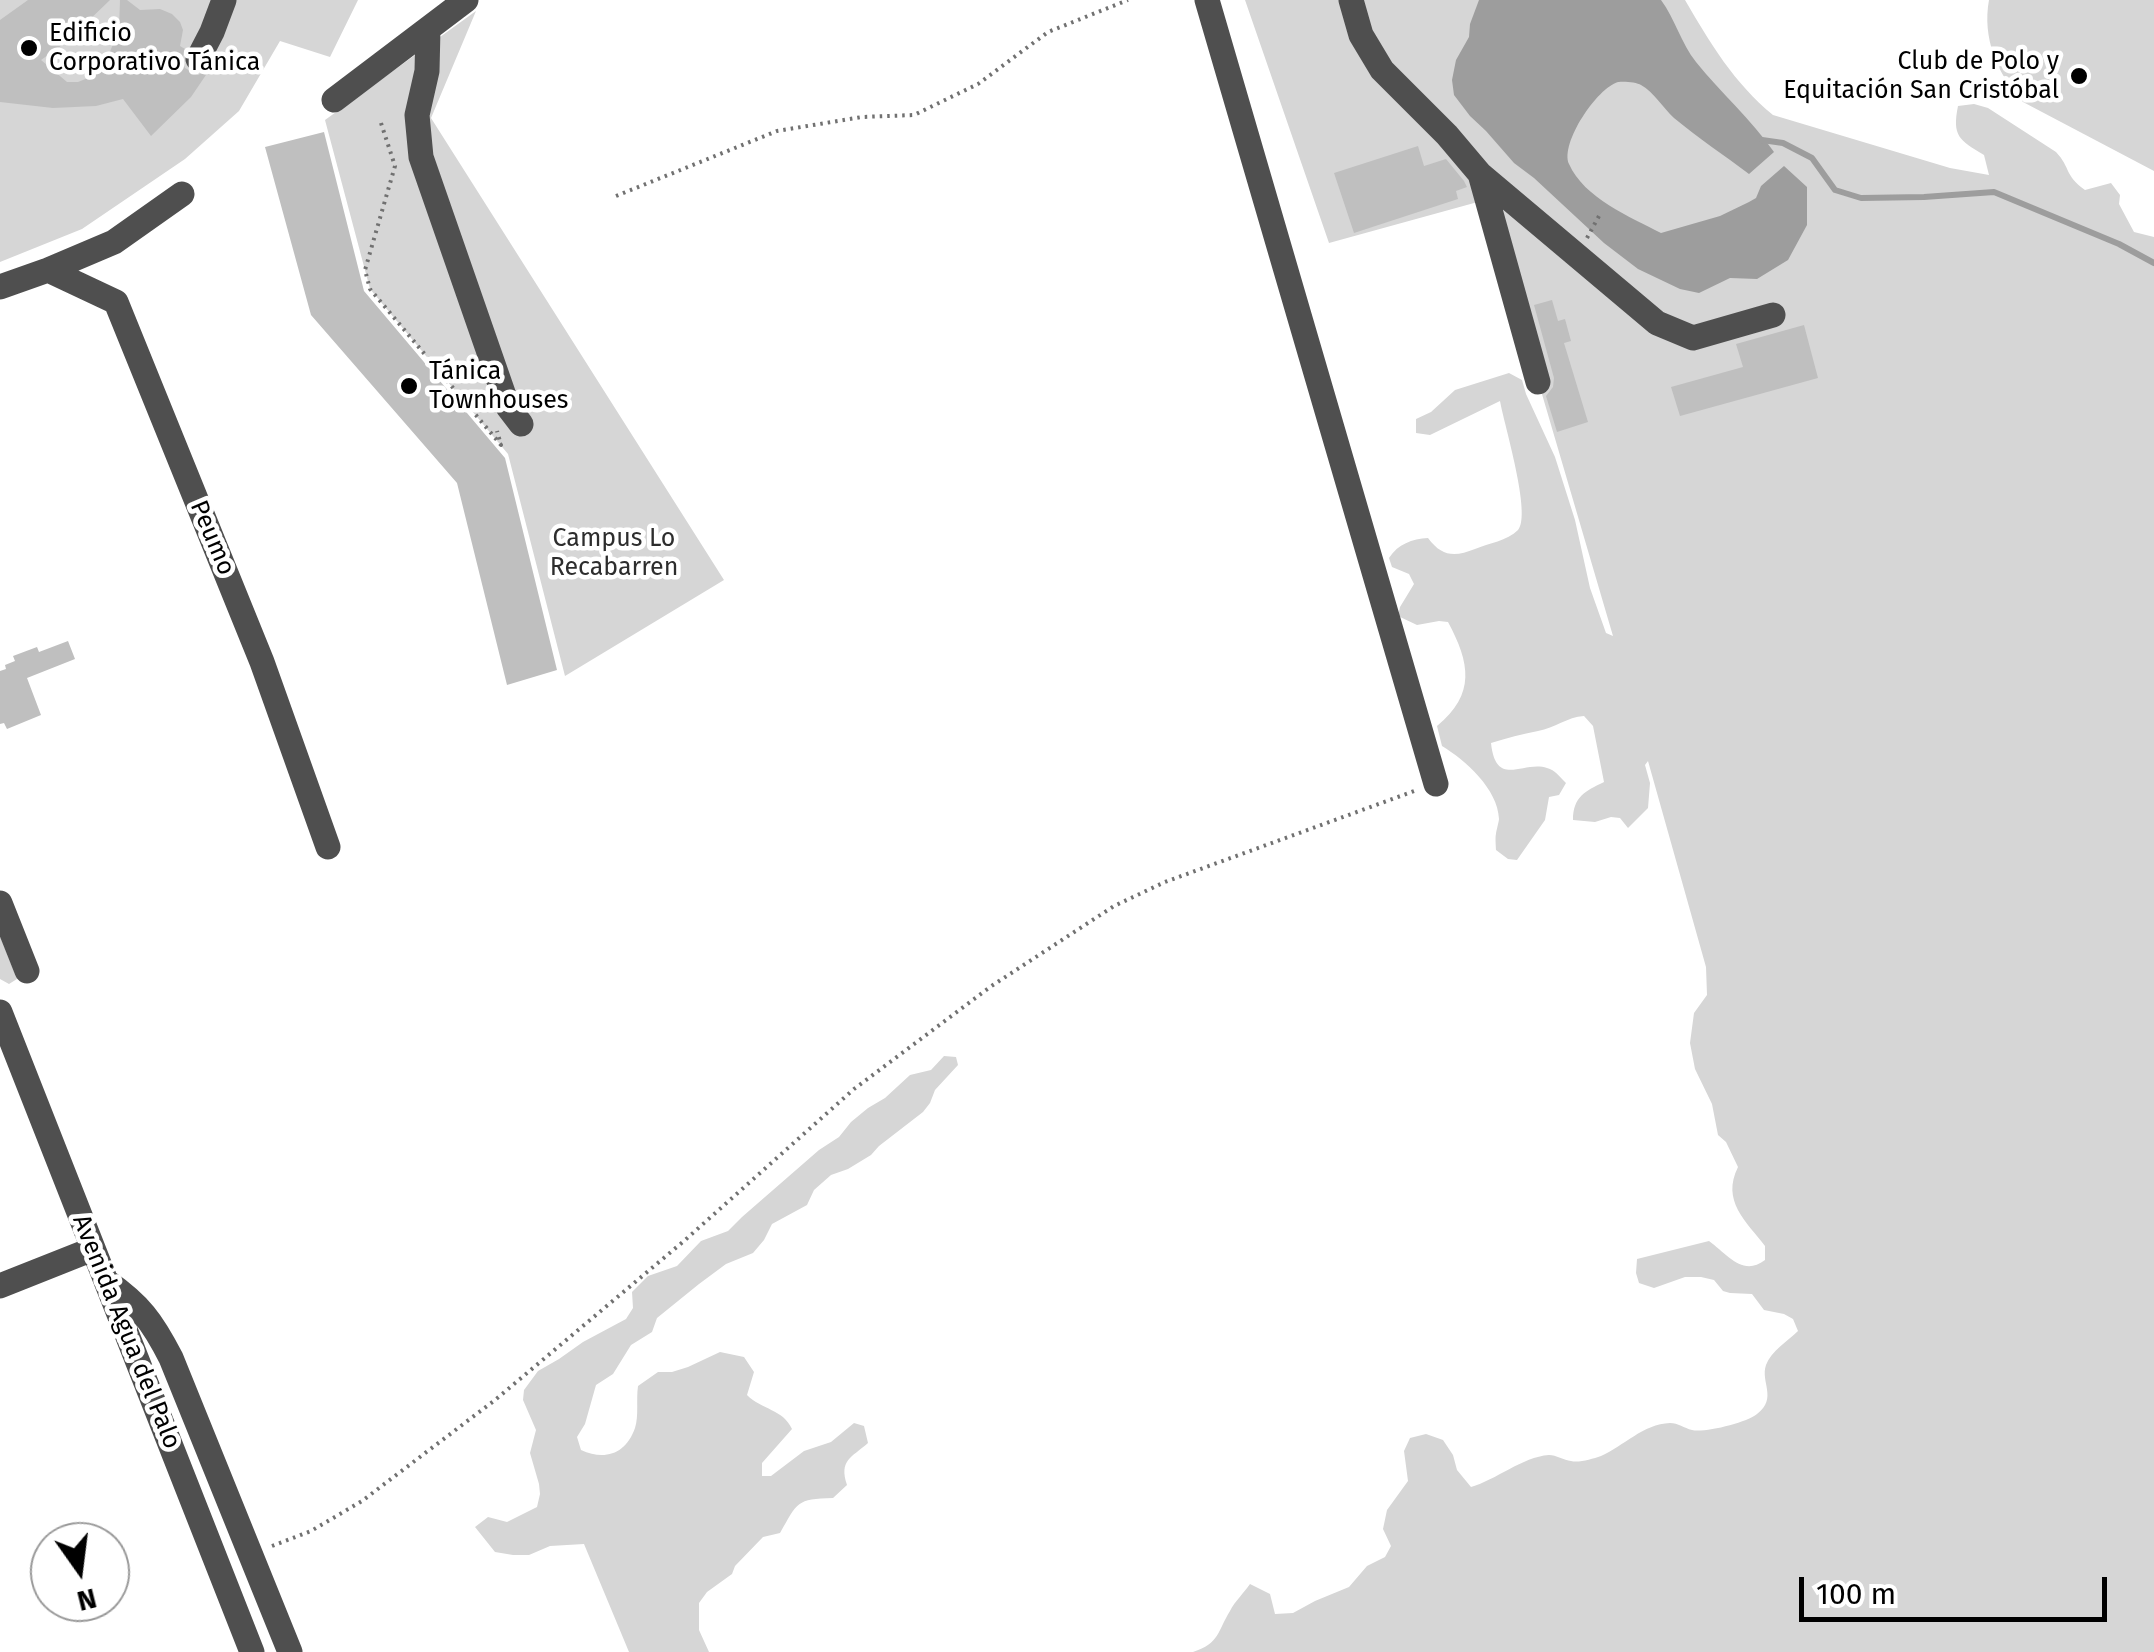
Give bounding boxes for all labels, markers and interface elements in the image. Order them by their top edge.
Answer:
place label: Edificio Corporativo Tánica [49,19,260,78]
marker: Edificio Corporativo Tánica [18,37,40,59]
place label: Club de Polo y Equitación San Cristóbal [1783,47,2059,106]
marker: Club de Polo y Equitación San Cristóbal [2068,65,2090,87]
place label: Tánica Townhouses [429,357,568,416]
marker: Tánica Townhouses [398,375,420,397]
street label: Peumo [183,496,241,580]
park label: Campus Lo Recabarren [550,524,678,583]
street label: Avenida Agua del Palo [65,1211,187,1453]
north arrow [30,1522,130,1622]
scale bar [1804,1557,2112,1619]
text: 100 m [1816,1576,1896,1612]
text: N [74,1581,100,1618]

